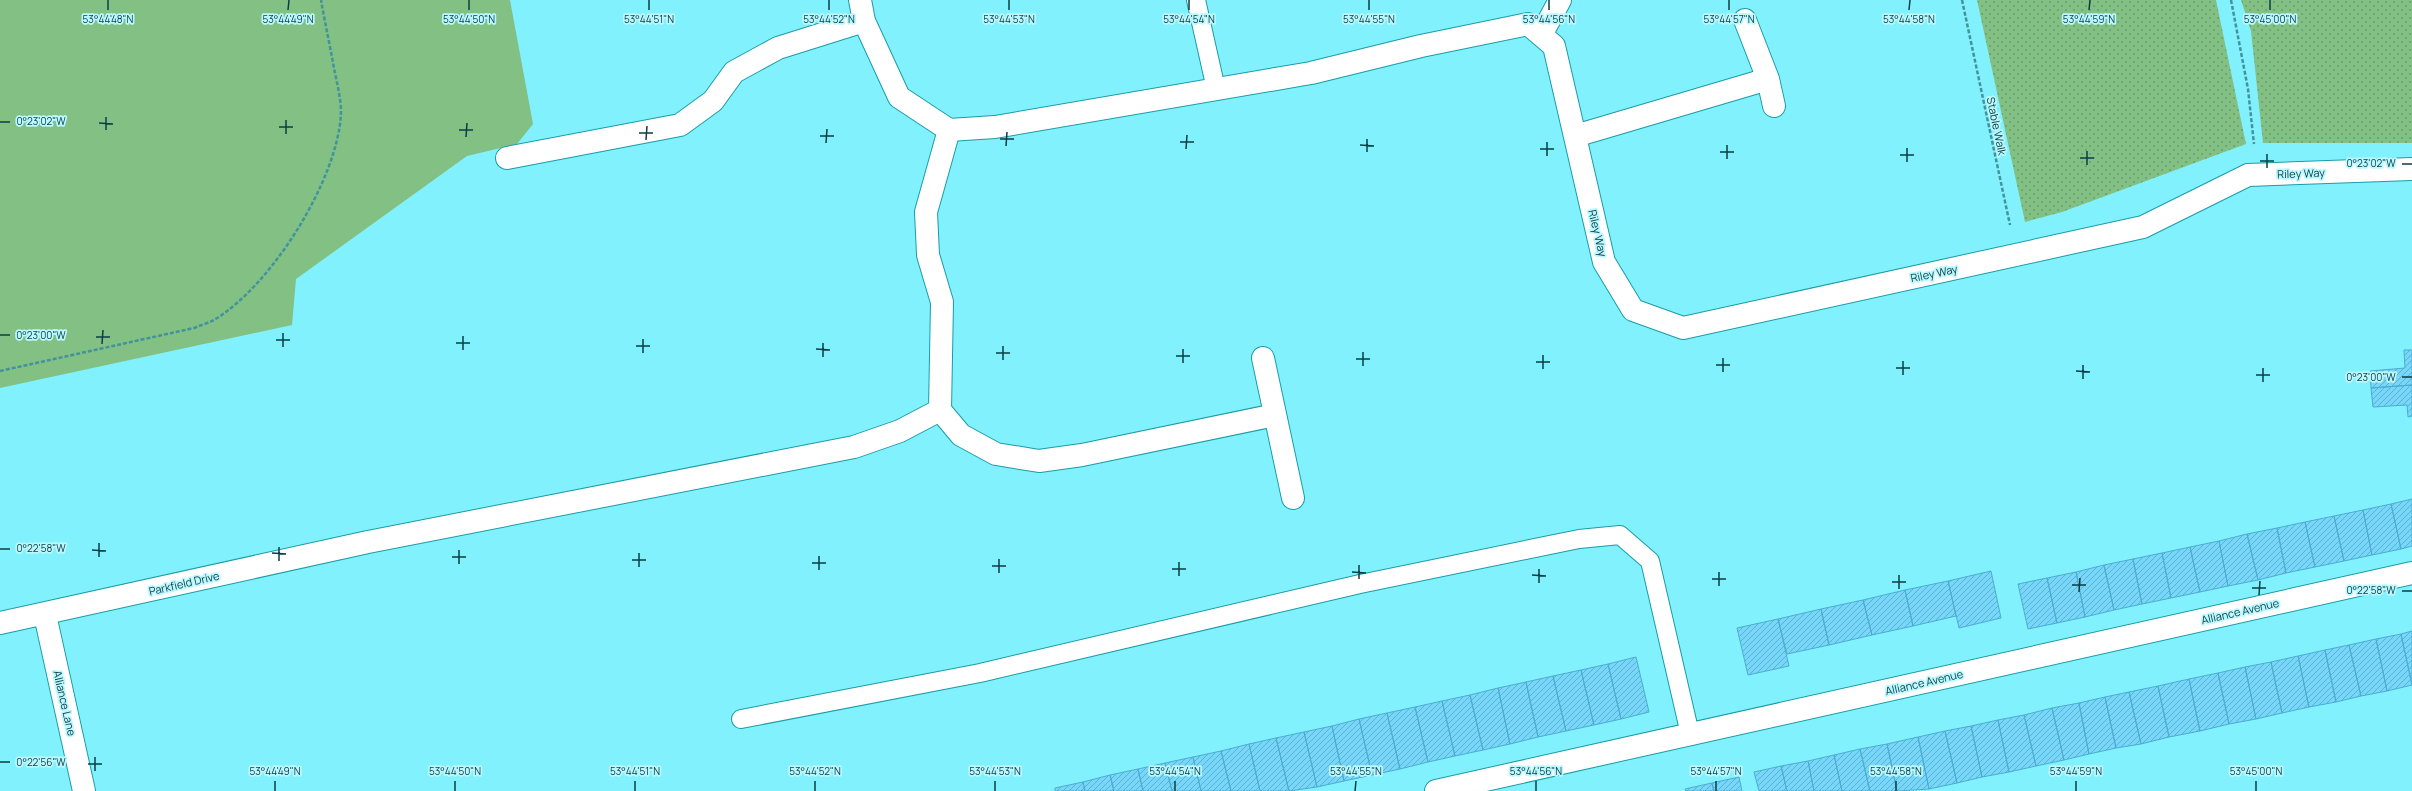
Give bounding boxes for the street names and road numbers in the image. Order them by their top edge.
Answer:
street label: Stable Walk [1984,96,2011,157]
street label: Riley Way [2277,165,2325,181]
street label: Riley Way [1585,208,1611,258]
street label: Riley Way [1909,261,1959,285]
street label: Parkfield Drive [147,567,221,598]
street label: Alliance Avenue [2200,595,2281,627]
street label: Alliance Avenue [1884,666,1965,698]
street label: Alliance Lane [50,669,80,738]

